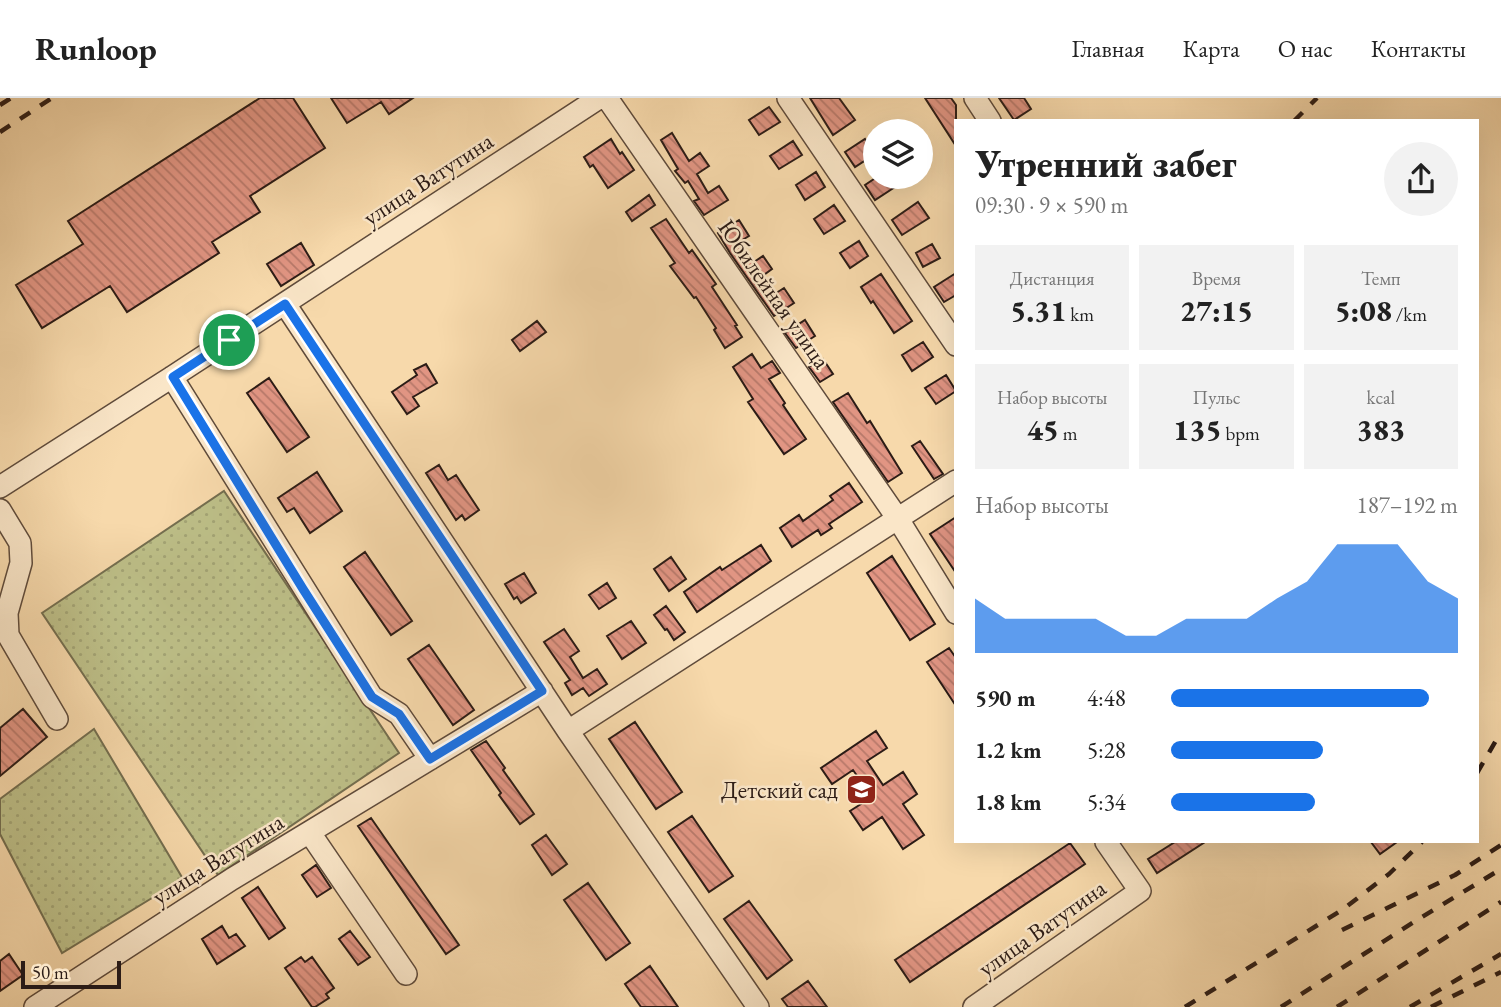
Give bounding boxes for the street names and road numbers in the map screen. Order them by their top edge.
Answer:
street label: улица Ватутина [357,125,499,232]
street label: Юбилейная улица [711,213,838,375]
street label: улица Ватутина [146,806,290,911]
street label: улица Ватутина [972,872,1112,983]

